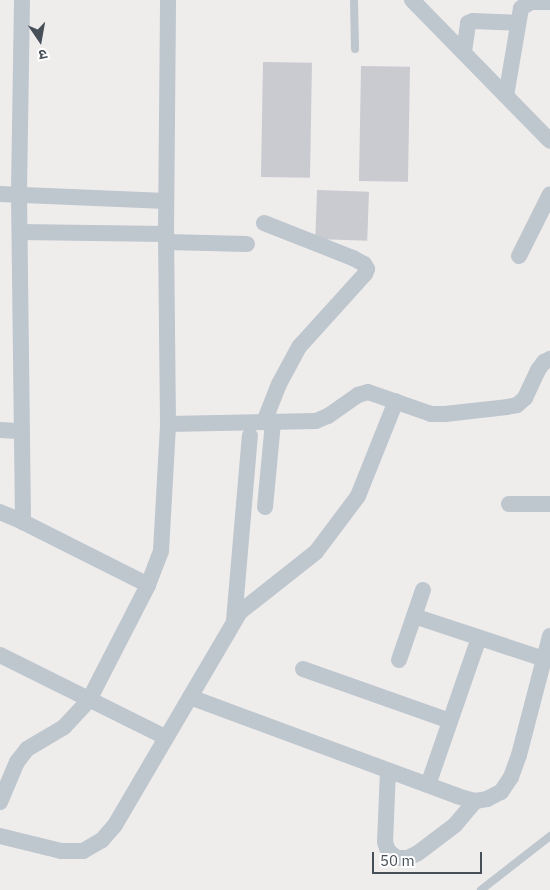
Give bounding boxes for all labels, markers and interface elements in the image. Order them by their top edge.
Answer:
north arrow [15,15,65,65]
text: उ [37,45,49,64]
scale bar [375,842,485,874]
text: 50 m [380,851,415,870]

